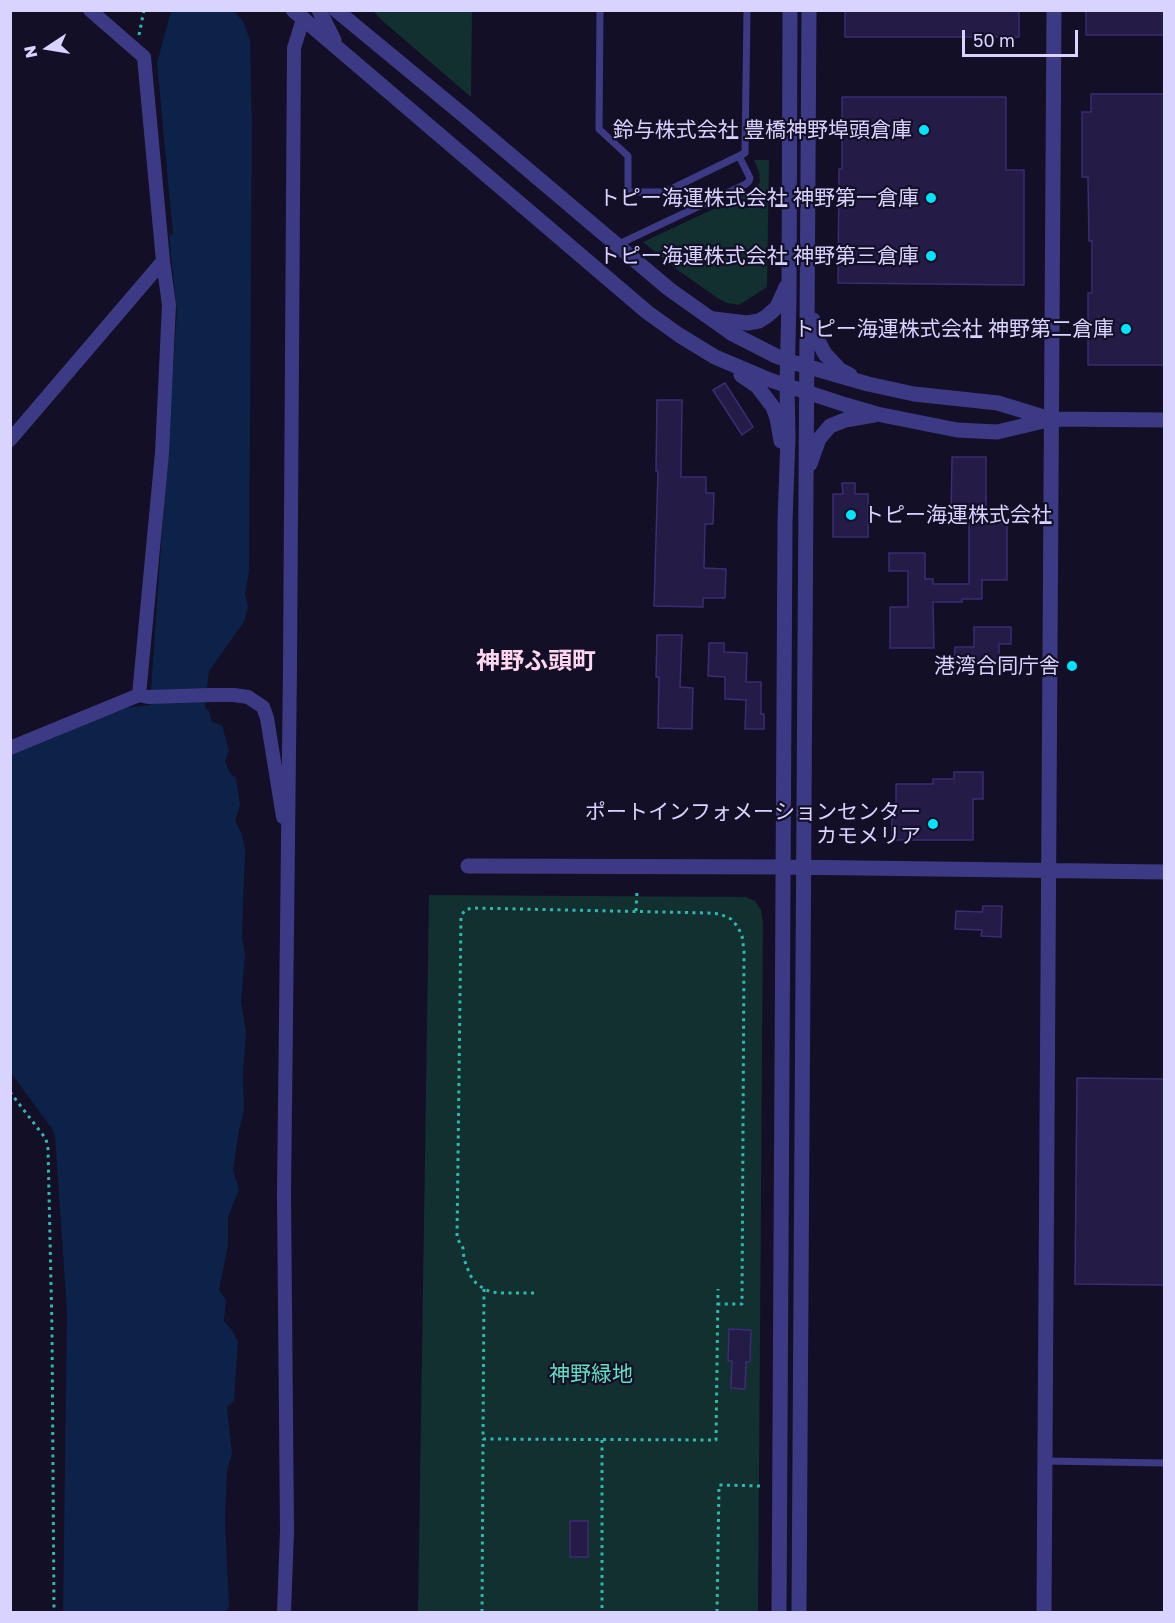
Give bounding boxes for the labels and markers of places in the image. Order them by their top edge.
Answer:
place label: 鈴与株式会社 豊橋神野埠頭倉庫 [613,117,912,143]
marker: 鈴与株式会社 豊橋神野埠頭倉庫 [917,123,931,137]
place label: トピー海運株式会社 神野第一倉庫 [599,185,919,211]
marker: トピー海運株式会社 神野第一倉庫 [924,191,938,205]
place label: トピー海運株式会社 神野第三倉庫 [599,243,919,269]
marker: トピー海運株式会社 神野第三倉庫 [924,249,938,263]
place label: トピー海運株式会社 神野第二倉庫 [794,316,1114,342]
marker: トピー海運株式会社 神野第二倉庫 [1119,322,1133,336]
place label: トピー海運株式会社 [863,502,1052,528]
marker: トピー海運株式会社 [844,508,858,522]
place label: 港湾合同庁舎 [934,653,1060,679]
marker: 港湾合同庁舎 [1065,659,1079,673]
place label: ポートインフォメーションセンター カモメリア [585,799,921,849]
marker: ポートインフォメーションセンター カモメリア [926,817,940,831]

